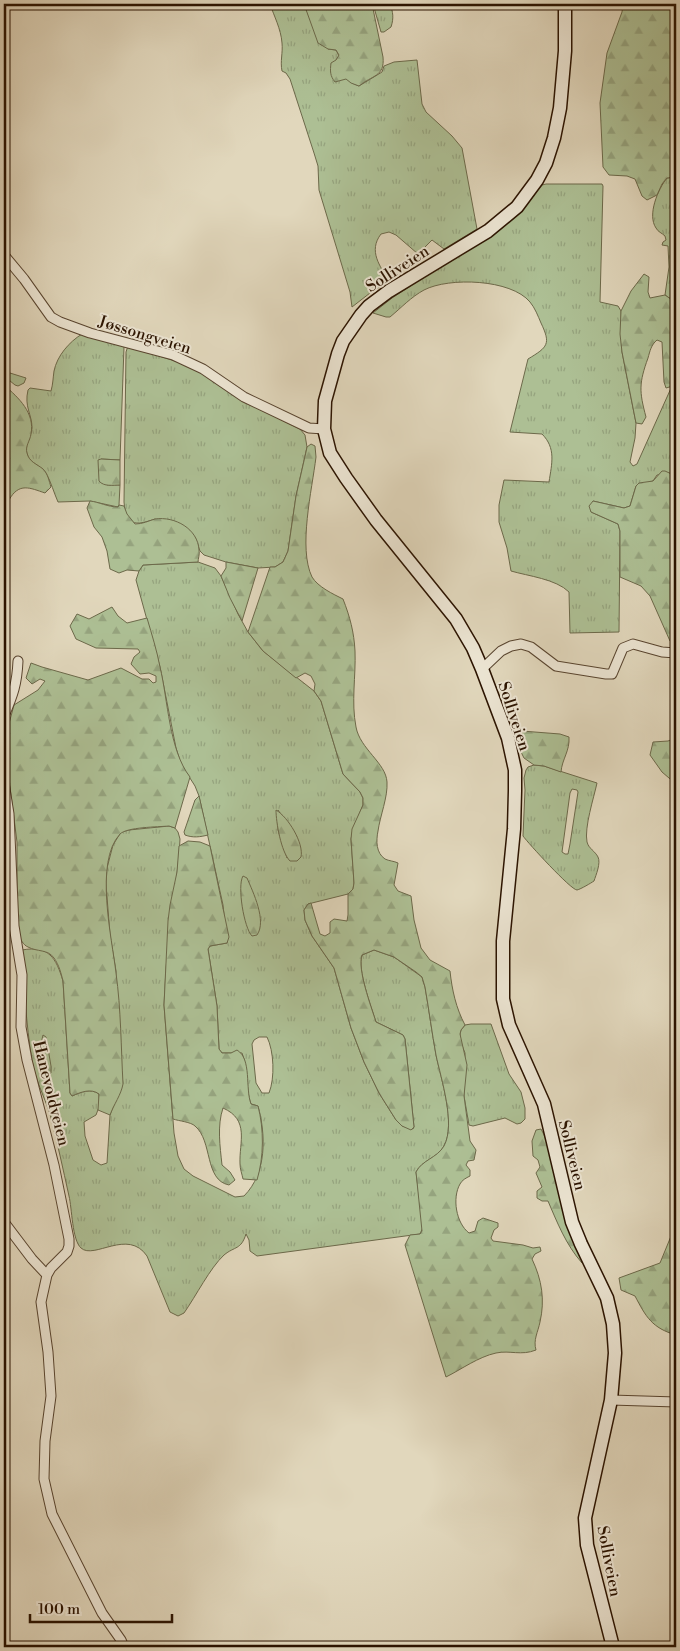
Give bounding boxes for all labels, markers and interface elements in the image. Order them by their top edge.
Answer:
street label: Solliveien [362,241,433,297]
street label: Jøssongveien [95,311,194,359]
street label: Solliveien [493,679,535,754]
street label: Hanevoldveien [28,1039,74,1148]
street label: Solliveien [554,1118,591,1193]
street label: Solliveien [592,1524,626,1599]
scale bar [30,1591,172,1623]
text: 100 m [38,1600,80,1619]

